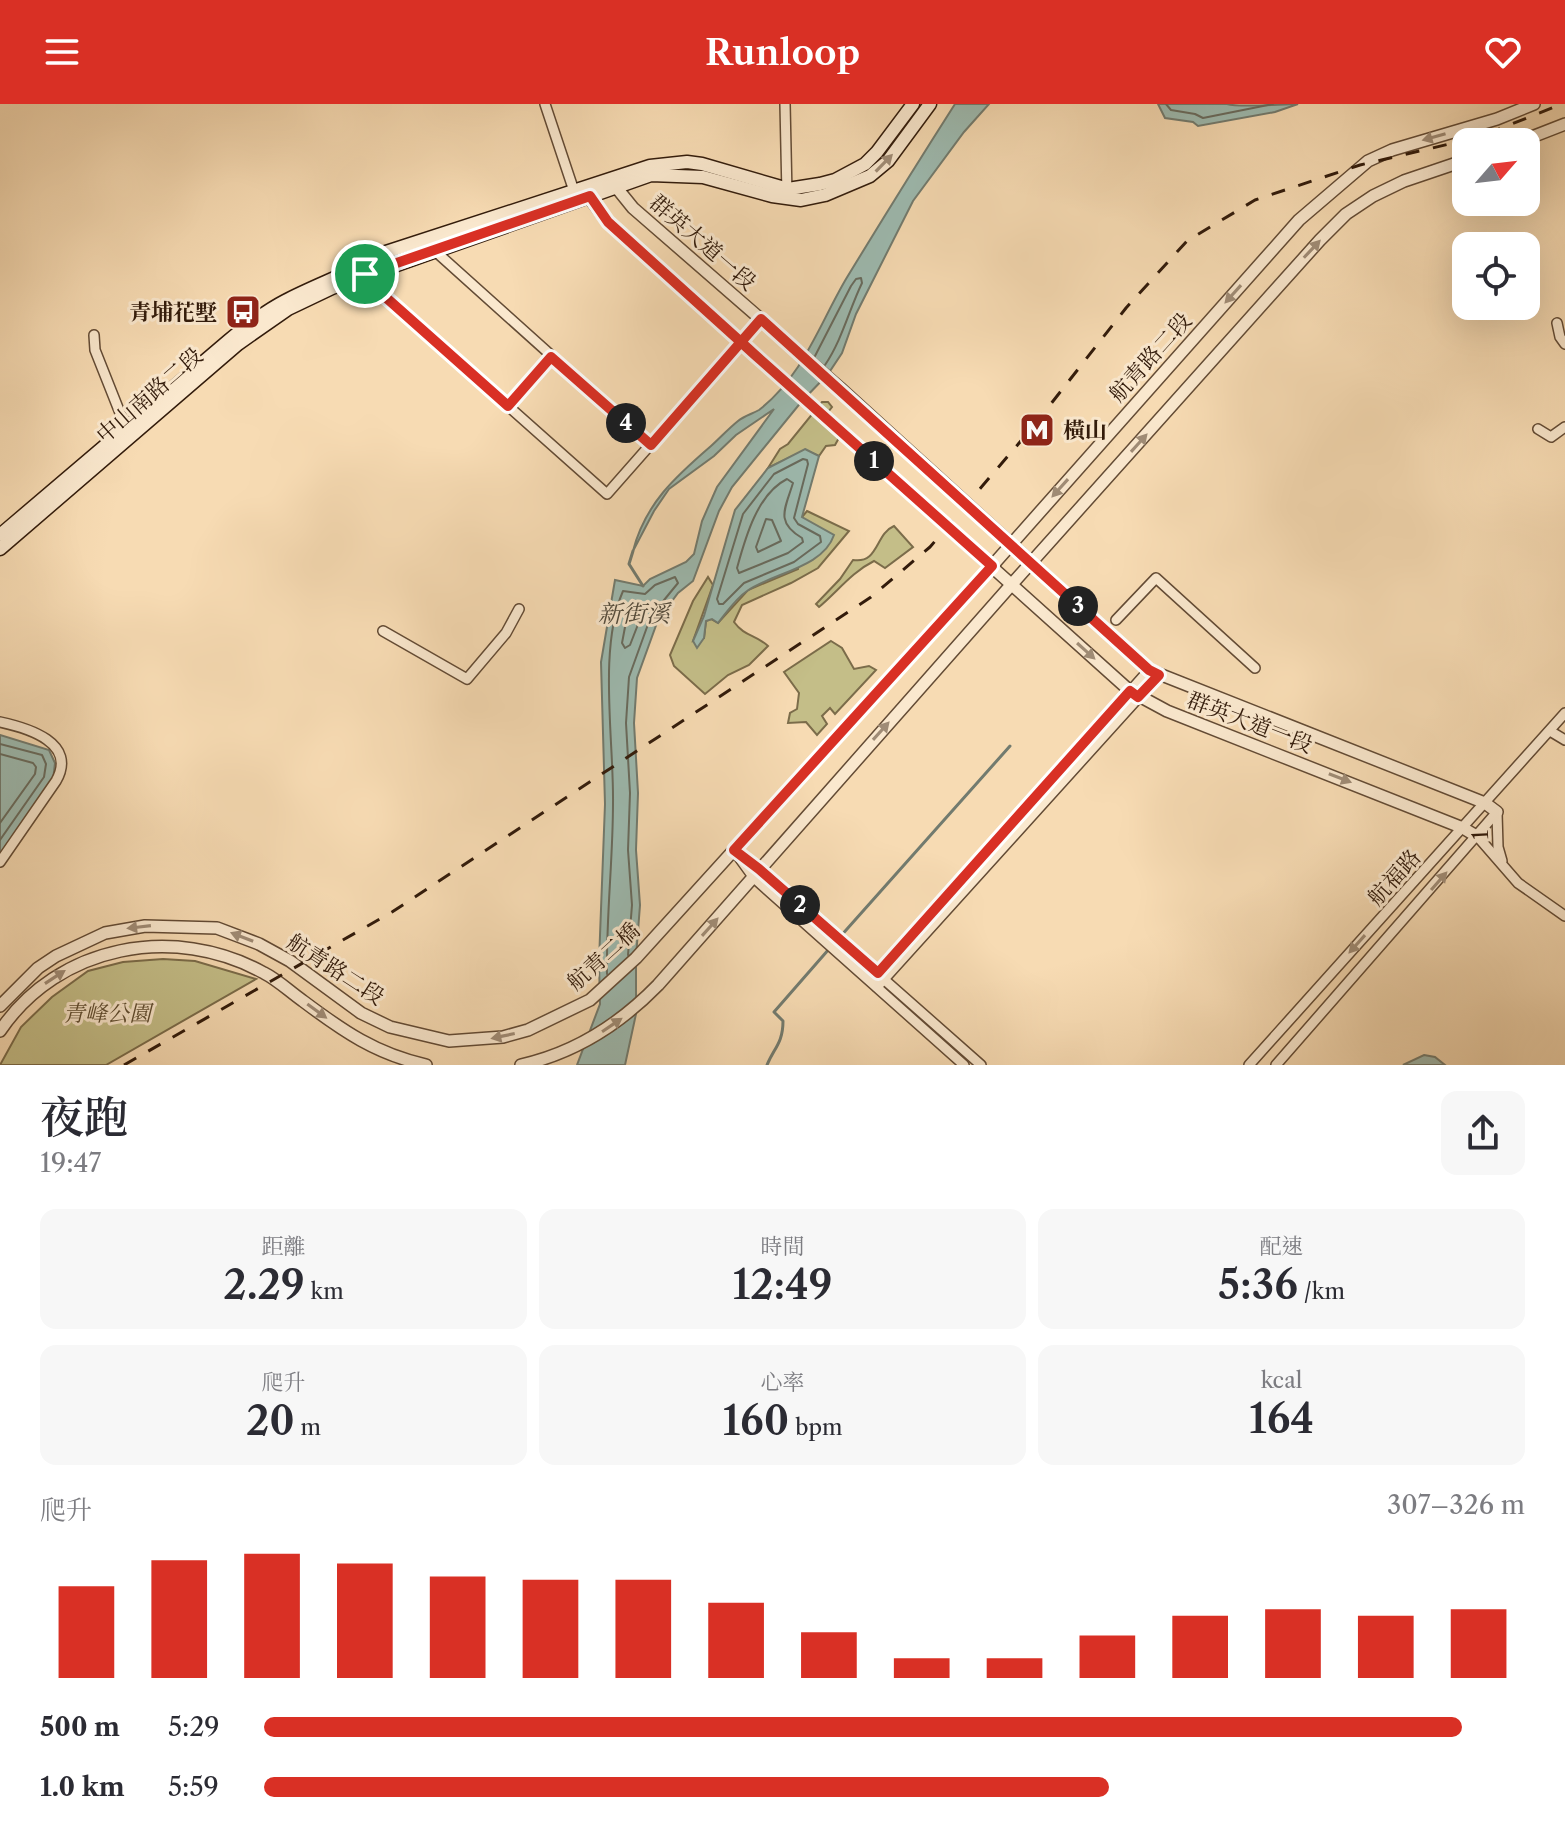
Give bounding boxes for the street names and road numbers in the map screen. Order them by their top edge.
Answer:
street label: 群英大道一段 [644,189,761,296]
street label: 航青路二段 [1104,307,1197,407]
street label: 中山南路二段 [91,342,208,449]
street label: 群英大道一段 [1183,686,1316,759]
street label: 1 [1467,830,1494,840]
street label: 航福路 [1362,844,1426,911]
street label: 航青二橋 [562,917,645,996]
street label: 航青路二段 [282,928,389,1011]

